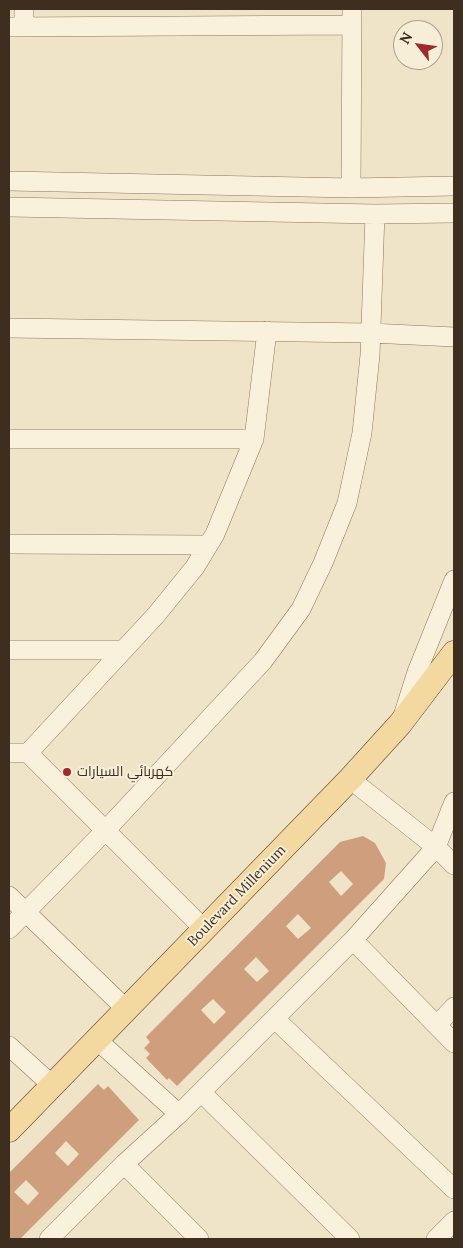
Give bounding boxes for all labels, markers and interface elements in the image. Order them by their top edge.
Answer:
north arrow [393,20,443,70]
text: N [395,29,416,47]
place label: كهربائي السيارات [77,764,173,780]
marker: كهربائي السيارات [61,766,73,778]
street label: Boulevard Millenium [184,842,290,950]

